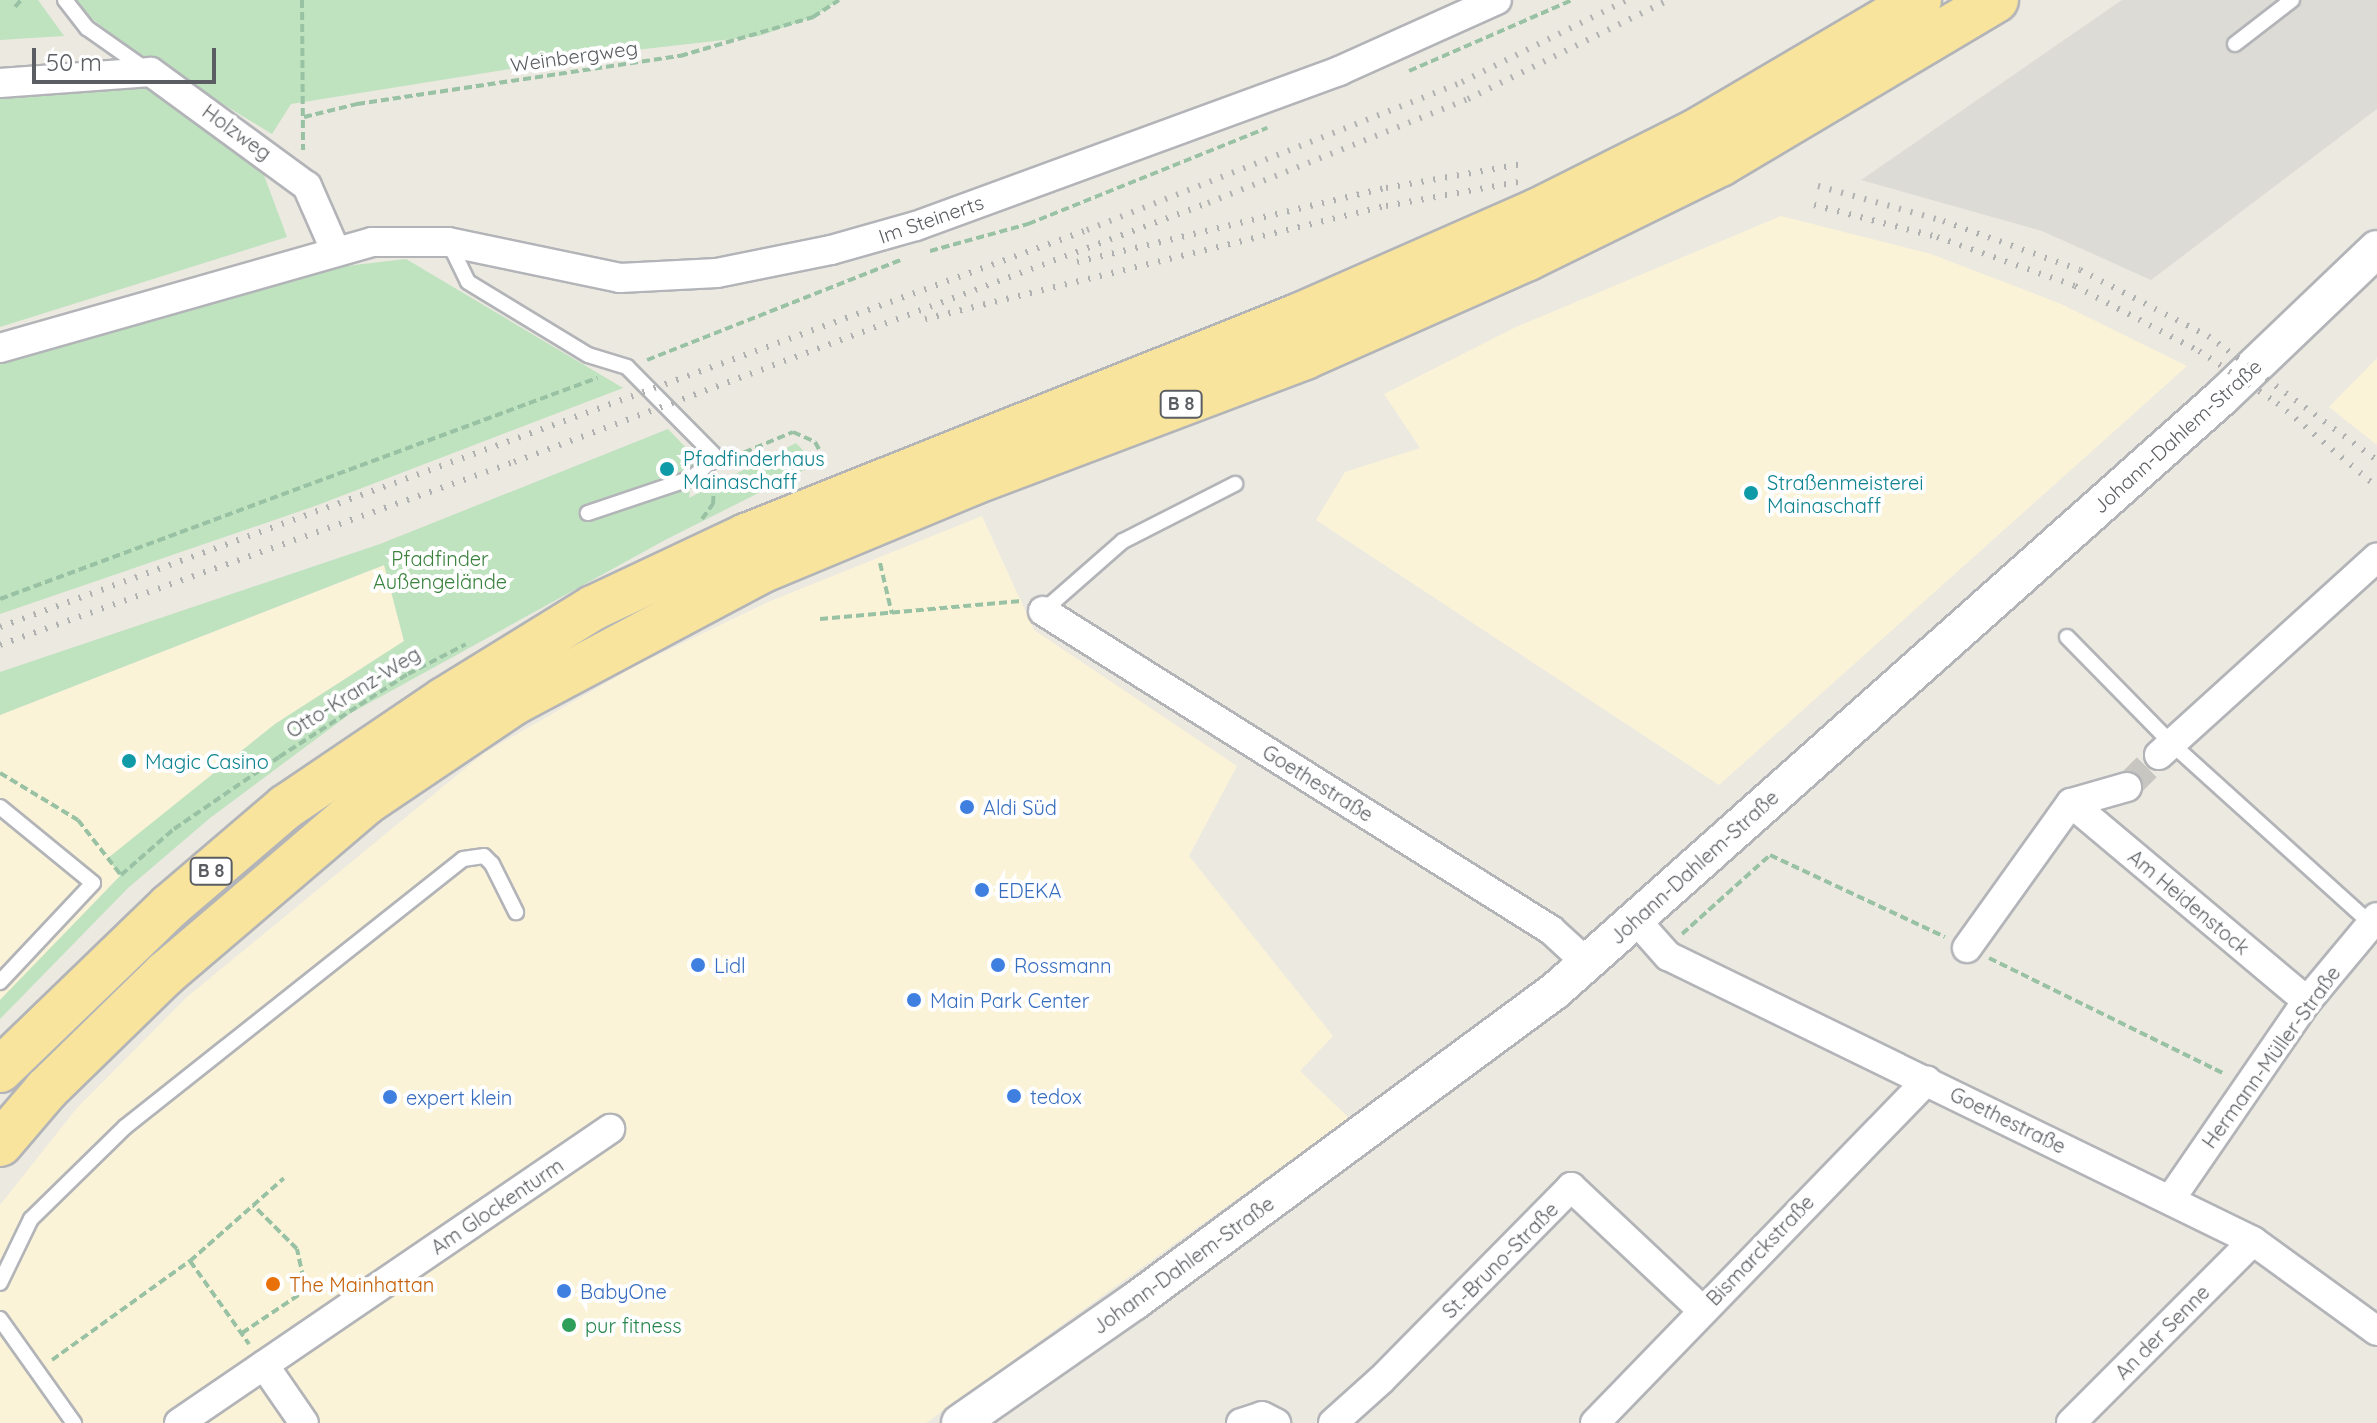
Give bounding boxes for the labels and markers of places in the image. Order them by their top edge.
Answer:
place label: Pfadfinderhaus Mainaschaff [683,446,825,493]
marker: Pfadfinderhaus Mainaschaff [658,460,676,478]
place label: Straßenmeisterei Mainaschaff [1767,470,1924,517]
marker: Straßenmeisterei Mainaschaff [1742,484,1760,502]
place label: Magic Casino [145,749,269,773]
marker: Magic Casino [120,752,138,770]
place label: Aldi Süd [983,795,1057,819]
marker: Aldi Süd [958,798,976,816]
place label: EDEKA [998,878,1062,902]
marker: EDEKA [973,881,991,899]
place label: Lidl [714,953,746,977]
place label: Rossmann [1014,953,1112,977]
marker: Lidl [689,956,707,974]
marker: Rossmann [989,956,1007,974]
place label: Main Park Center [930,988,1089,1012]
marker: Main Park Center [905,991,923,1009]
place label: tedox [1030,1084,1082,1108]
place label: expert klein [406,1085,512,1109]
marker: tedox [1005,1087,1023,1105]
marker: expert klein [381,1088,399,1106]
place label: The Mainhattan [289,1272,434,1296]
marker: The Mainhattan [264,1275,282,1293]
place label: BabyOne [580,1279,667,1303]
marker: BabyOne [555,1282,573,1300]
place label: pur fitness [585,1313,682,1337]
marker: pur fitness [560,1316,578,1334]

